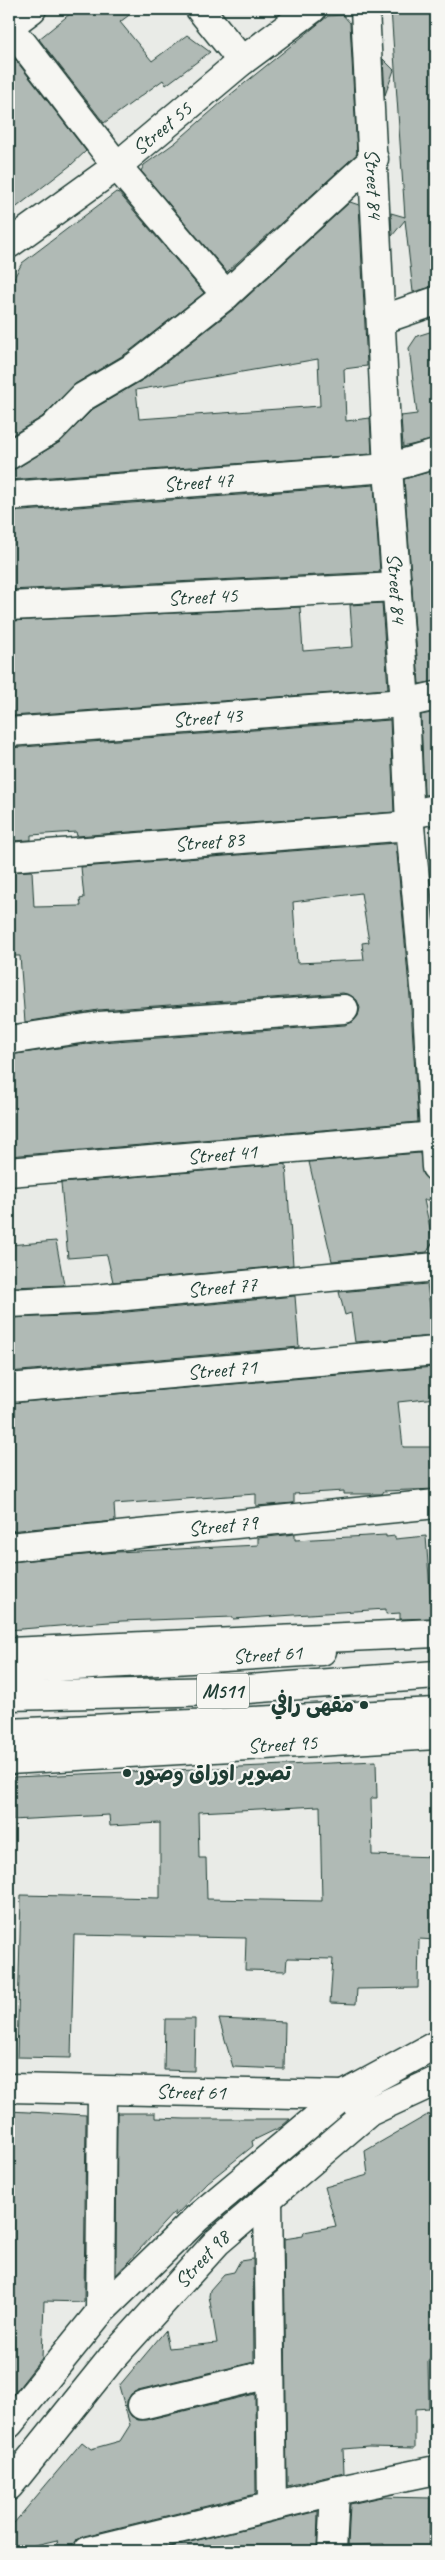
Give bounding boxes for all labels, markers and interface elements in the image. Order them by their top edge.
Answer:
street label: Street 55 [127,95,198,161]
street label: Street 84 [359,148,389,222]
street label: Street 47 [163,466,236,498]
street label: Street 84 [381,552,412,626]
street label: Street 45 [167,582,240,611]
street label: Street 43 [172,702,245,733]
street label: Street 83 [174,826,247,857]
street label: Street 41 [186,1138,260,1170]
street label: Street 77 [186,1271,260,1303]
street label: Street 71 [186,1353,260,1385]
street label: Street 79 [187,1509,260,1542]
street label: Street 61 [232,1639,305,1669]
road number: M511 [197,1674,249,1708]
place label: مقهى رافي [271,1689,354,1720]
marker: مقهى رافي [358,1699,370,1711]
street label: Street 95 [247,1729,320,1759]
place label: تصوير اوراق وصور [135,1760,292,1787]
marker: تصوير اوراق وصور [121,1767,133,1779]
street label: Street 61 [156,2078,228,2106]
street label: Street 98 [169,2223,237,2293]

